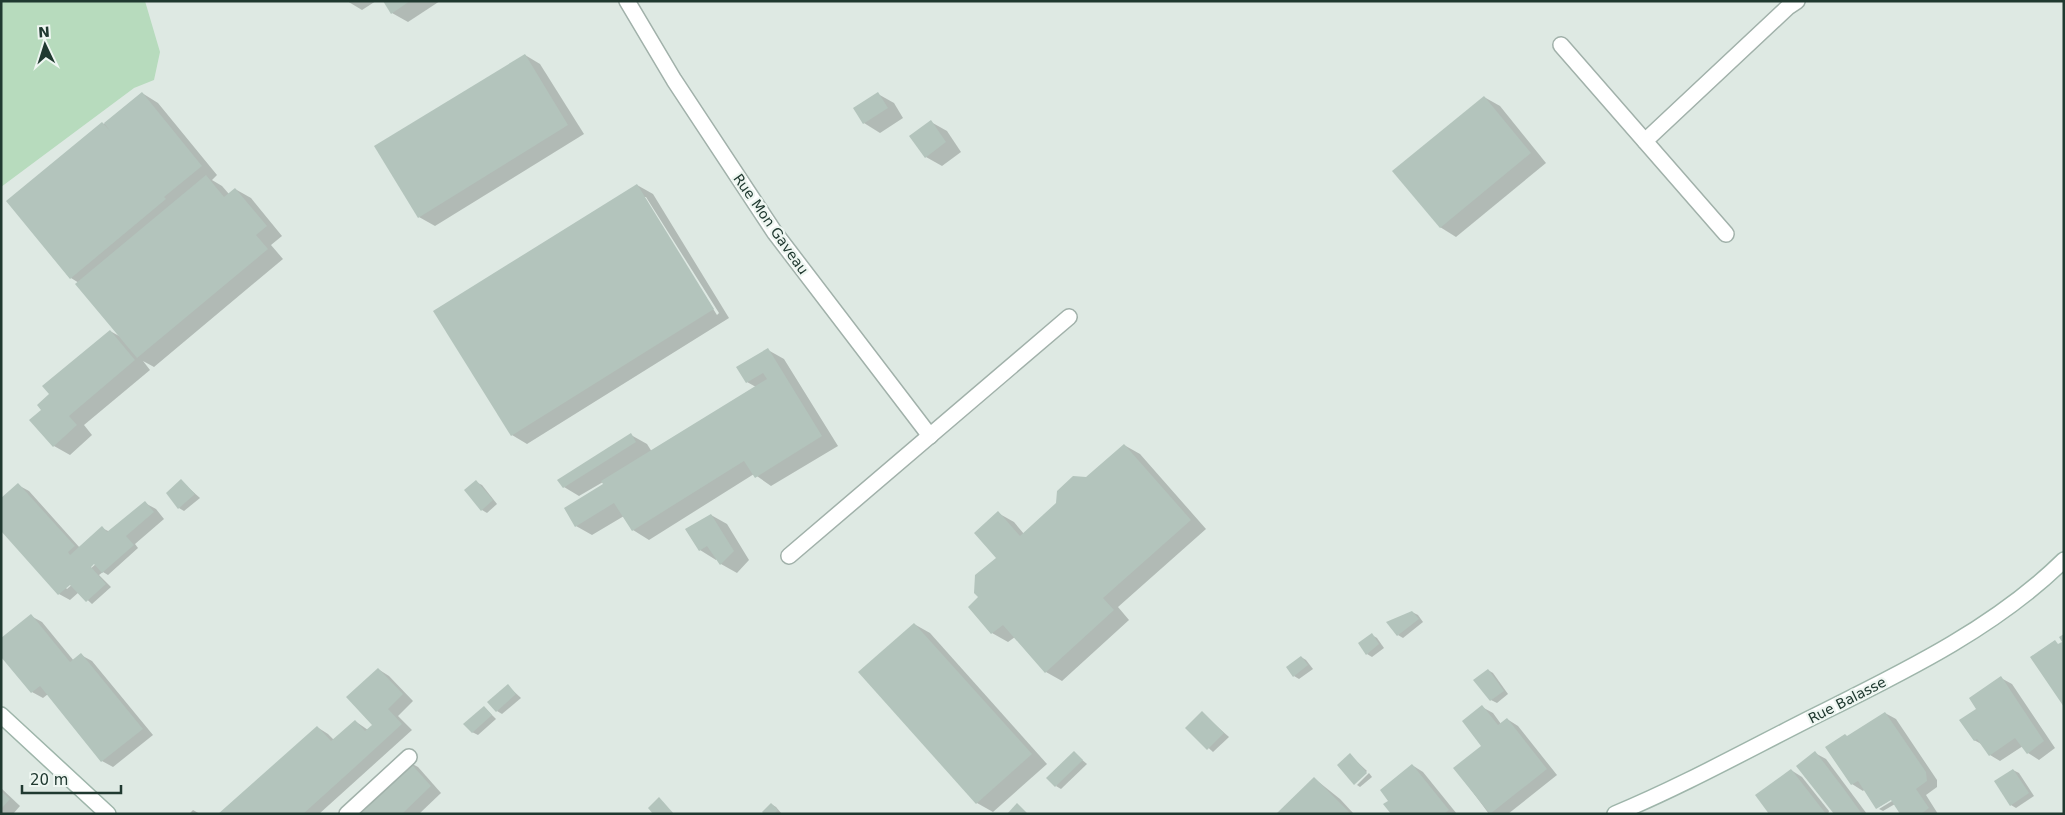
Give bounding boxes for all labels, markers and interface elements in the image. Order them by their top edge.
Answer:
north arrow [20,20,70,70]
text: N [38,24,50,40]
street label: Rue Mon Gaveau [730,171,812,277]
street label: Rue Balasse [1806,674,1888,726]
scale bar [22,762,121,794]
text: 20 m [30,771,68,789]

